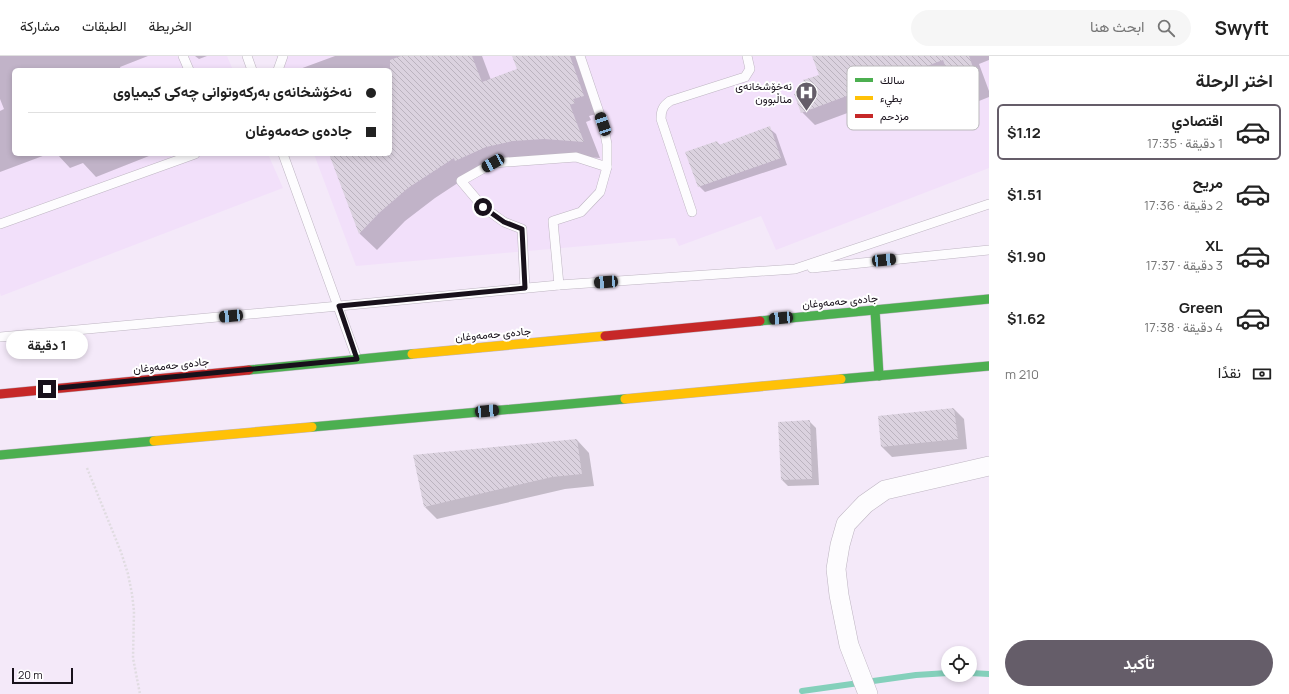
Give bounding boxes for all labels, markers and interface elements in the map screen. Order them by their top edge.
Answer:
search box [911,10,1191,46]
text: Swyft [1215,15,1269,41]
text: مشاركة [20,16,60,35]
text: الطبقات [82,16,126,35]
text: الخريطة [148,16,192,35]
text: ابحث هنا [1090,16,1145,37]
icon: search [1155,17,1177,39]
legend [847,66,979,130]
text: اختر الرحلة [1196,68,1273,92]
text: سالك [880,72,905,87]
place label: نەخۆشخانەی مناڵبوون [735,78,792,106]
hospital icon: نەخۆشخانەی مناڵبوون [794,79,820,112]
text: نەخۆشخانەی بەرکەوتوانی چەکی کیمیاوی [113,81,352,102]
text: بطيء [880,90,902,108]
text: مزدحم [880,108,909,124]
text: اقتصادي [1171,110,1223,131]
car [593,111,613,137]
icon: car [1235,114,1271,150]
text: جادەی حەمەوغان [245,120,352,141]
text: $1.12 [1007,122,1041,143]
text: 1 دقيقة · 17:35 [1147,134,1223,152]
car [480,152,506,174]
text: مريح [1193,172,1223,193]
icon: car [1235,176,1271,212]
text: $1.51 [1007,184,1042,205]
text: 2 دقيقة · 17:36 [1144,196,1223,214]
route start [474,198,492,216]
text: XL [1205,235,1223,256]
icon: car [1235,238,1271,274]
text: $1.90 [1007,246,1046,267]
car [872,253,896,267]
text: 3 دقيقة · 17:37 [1146,256,1223,274]
car [594,275,618,289]
street label: جادەی حەمەوغان [801,290,879,311]
text: Green [1179,297,1223,318]
icon: car [1235,300,1271,336]
text: $1.62 [1007,308,1045,329]
car [219,309,243,323]
car [769,311,793,325]
text: 4 دقيقة · 17:38 [1144,318,1223,336]
street label: جادەی حەمەوغان [454,323,532,344]
callout: 1 دقيقة [6,331,88,359]
text: 1 دقيقة [28,336,66,354]
street label: جادەی حەمەوغان [132,353,210,376]
text: نقدًا [1218,362,1241,383]
icon: cash [1251,363,1273,385]
text: 210 m [1005,365,1039,383]
route end [38,380,56,398]
car [475,404,499,418]
button: تأكيد [1005,640,1273,686]
map controls [941,646,977,682]
button: locate [941,646,977,682]
scale bar [12,666,73,685]
text: 20 m [18,667,43,682]

